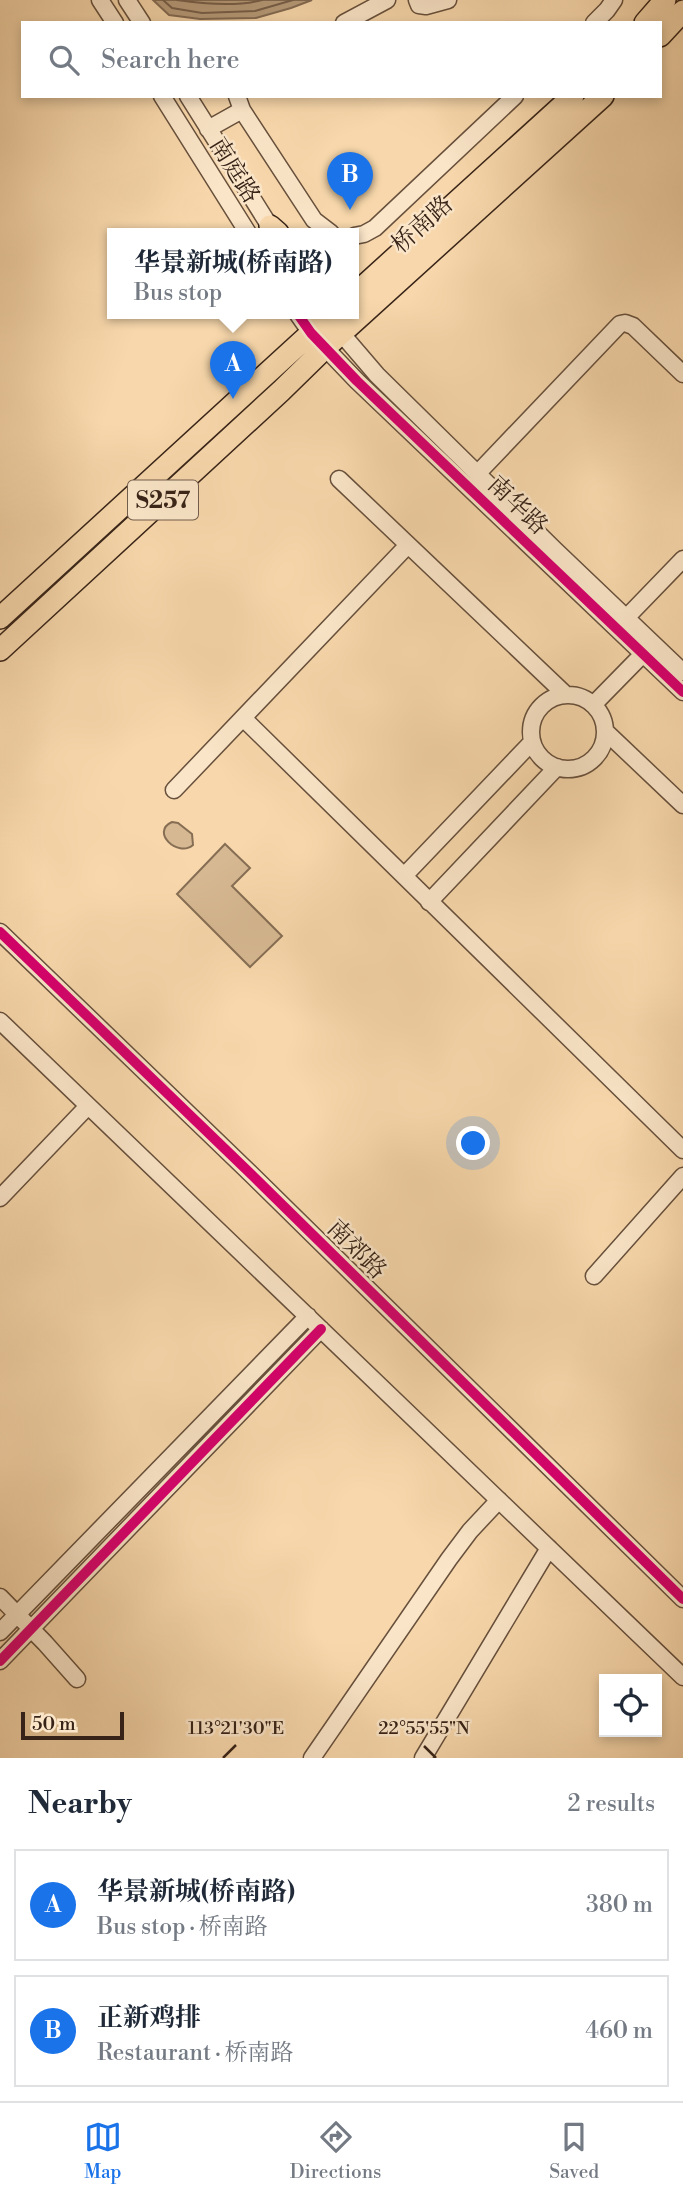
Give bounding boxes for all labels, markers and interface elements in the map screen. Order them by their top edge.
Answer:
search box [21,21,662,98]
icon: search [45,41,83,79]
text: Search here [101,44,240,76]
street label: 南庭路 [202,132,266,209]
pin: B [327,152,373,210]
street label: 桥南路 [386,190,459,260]
popup [107,228,359,319]
text: 华景新城(桥南路) [134,247,332,279]
text: Bus stop [134,279,222,307]
pin: A [210,341,256,399]
street label: 南华路 [481,470,554,542]
road number: S257 [128,480,198,520]
your location [456,1126,490,1160]
street label: 南郊路 [320,1214,392,1286]
map controls [599,1674,662,1737]
button: locate [599,1674,662,1737]
scale bar [21,1709,124,1741]
text: 50 m [32,1712,76,1736]
text: 113°21'30"E [188,1717,284,1740]
text: 22°55'55"N [378,1717,470,1740]
text: Nearby [28,1785,132,1823]
text: 2 results [568,1790,655,1818]
text: 华景新城(桥南路) [97,1876,295,1908]
text: A [45,1891,61,1919]
text: 380 m [586,1891,653,1919]
text: Bus stop · 桥南路 [97,1913,268,1941]
text: 正新鸡排 [97,2002,201,2034]
text: B [44,2017,62,2045]
text: 460 m [585,2017,653,2045]
text: Restaurant · 桥南路 [97,2039,293,2067]
tab: Map [84,2118,122,2184]
tab: Directions [290,2118,381,2184]
tab: Saved [549,2118,599,2184]

